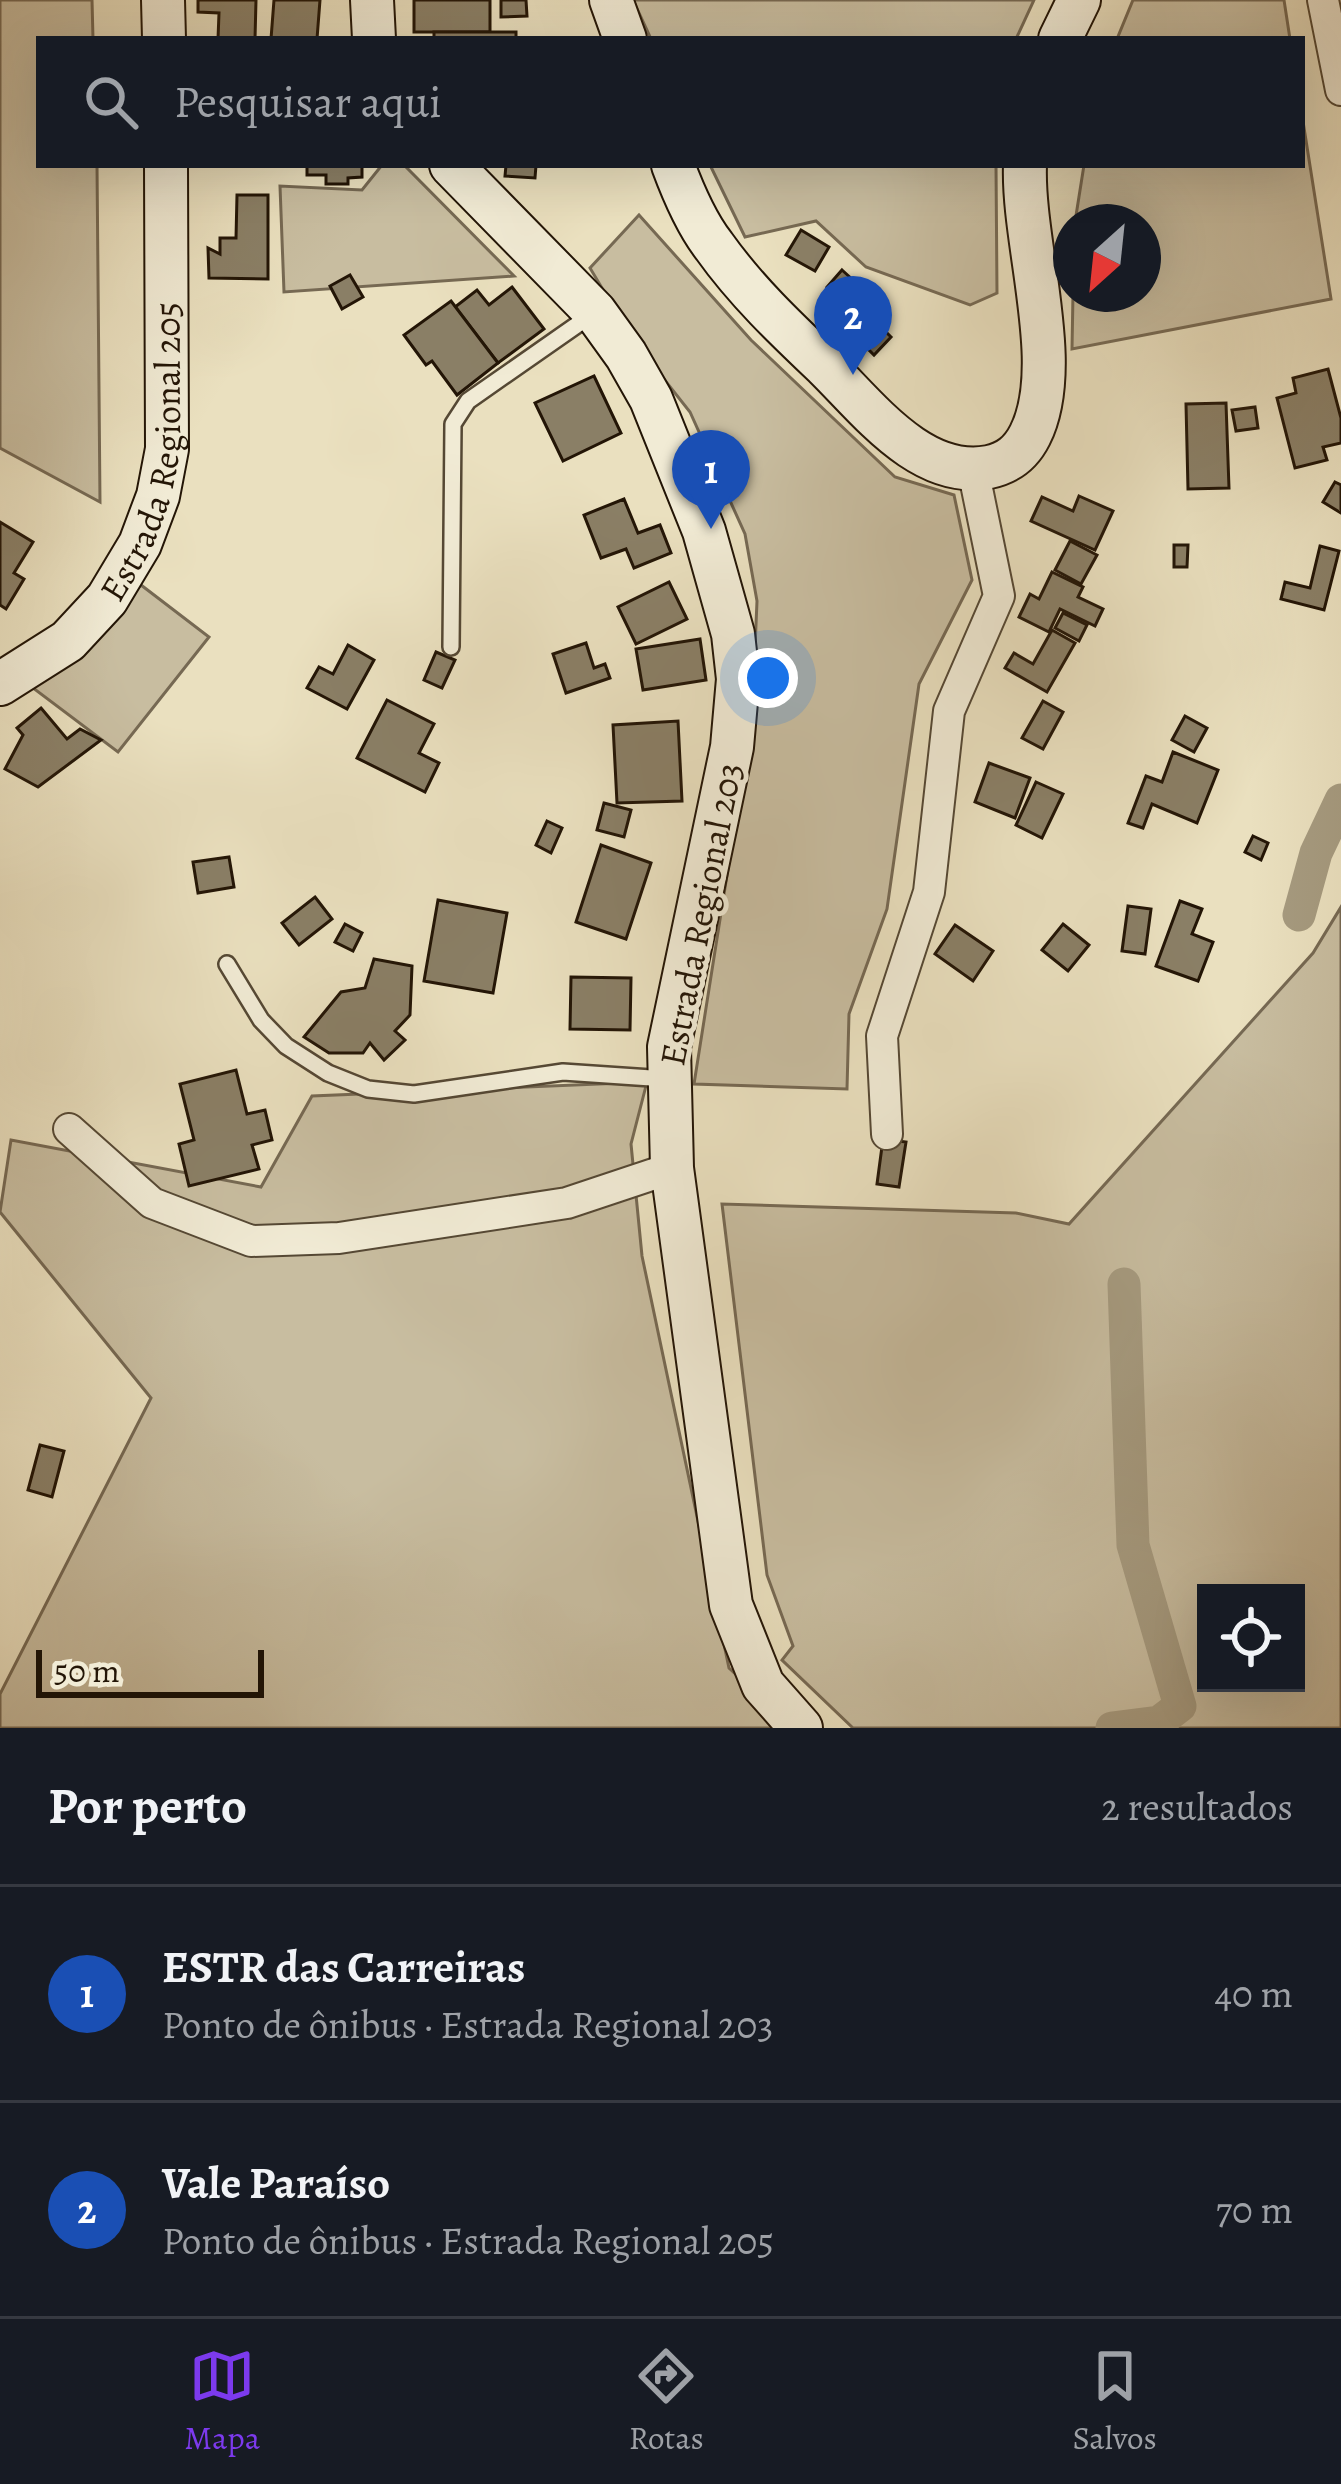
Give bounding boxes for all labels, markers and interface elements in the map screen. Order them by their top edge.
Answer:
search box [36,36,1305,168]
icon: search [78,69,144,135]
text: Pesquisar aqui [174,71,442,133]
north arrow [1053,204,1161,312]
pin: 2 [814,276,892,375]
street label: Estrada Regional 205 [88,302,192,610]
pin: 1 [672,430,750,529]
your location [738,648,798,708]
street label: Estrada Regional 203 [647,758,754,1070]
map controls [1197,1584,1305,1692]
button: locate [1197,1584,1305,1692]
scale bar [36,1644,264,1697]
text: 50 m [54,1648,120,1693]
text: Por perto [48,1771,247,1841]
text: 2 resultados [1101,1780,1293,1833]
text: ESTR das Carreiras [162,1936,525,1998]
text: 1 [80,1967,94,2020]
text: 40 m [1214,1967,1293,2020]
text: Ponto de ônibus · Estrada Regional 203 [162,1998,773,2051]
text: Vale Paraíso [162,2152,390,2214]
text: 2 [78,2183,96,2236]
text: 70 m [1216,2183,1293,2236]
text: Ponto de ônibus · Estrada Regional 205 [162,2214,774,2267]
tab: Mapa [184,2343,260,2460]
tab: Rotas [629,2343,704,2460]
tab: Salvos [1073,2343,1157,2460]

